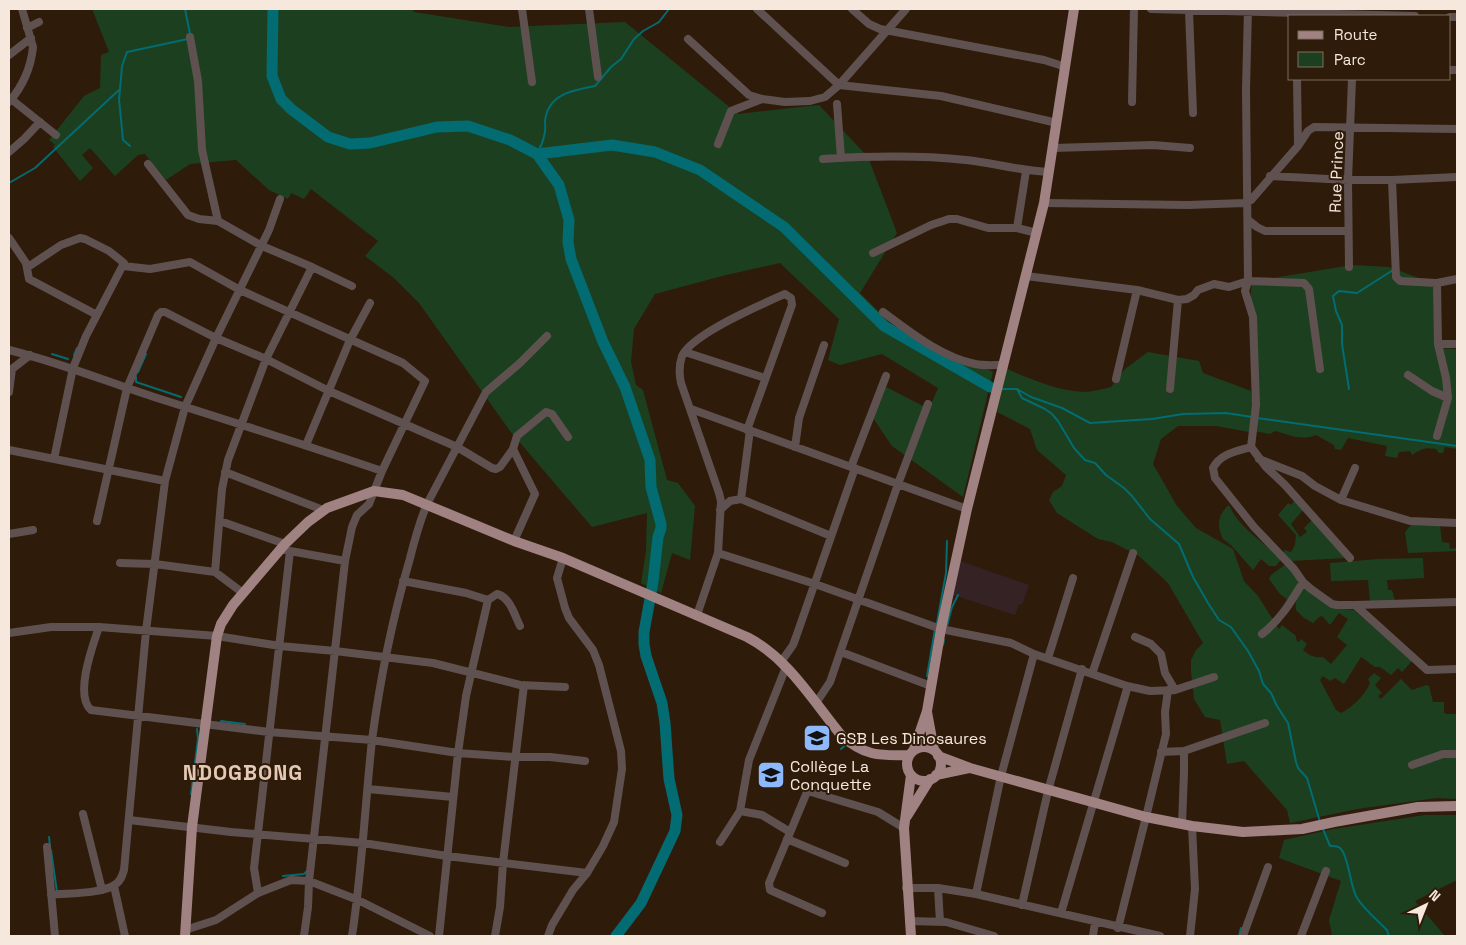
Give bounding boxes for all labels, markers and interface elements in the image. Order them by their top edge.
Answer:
legend [1288,15,1451,80]
text: Route [1334,25,1378,44]
text: Parc [1334,50,1366,69]
street label: Rue Prince [1325,131,1348,213]
school or university icon: GSB Les Dinosaures [802,723,832,753]
place label: GSB Les Dinosaures [836,728,987,749]
place label: Collège La Conquette [790,756,872,795]
district label: NDOGBONG [183,759,303,786]
school or university icon: Collège La Conquette [756,760,786,790]
north arrow [1401,880,1451,930]
text: N [1425,886,1444,905]

